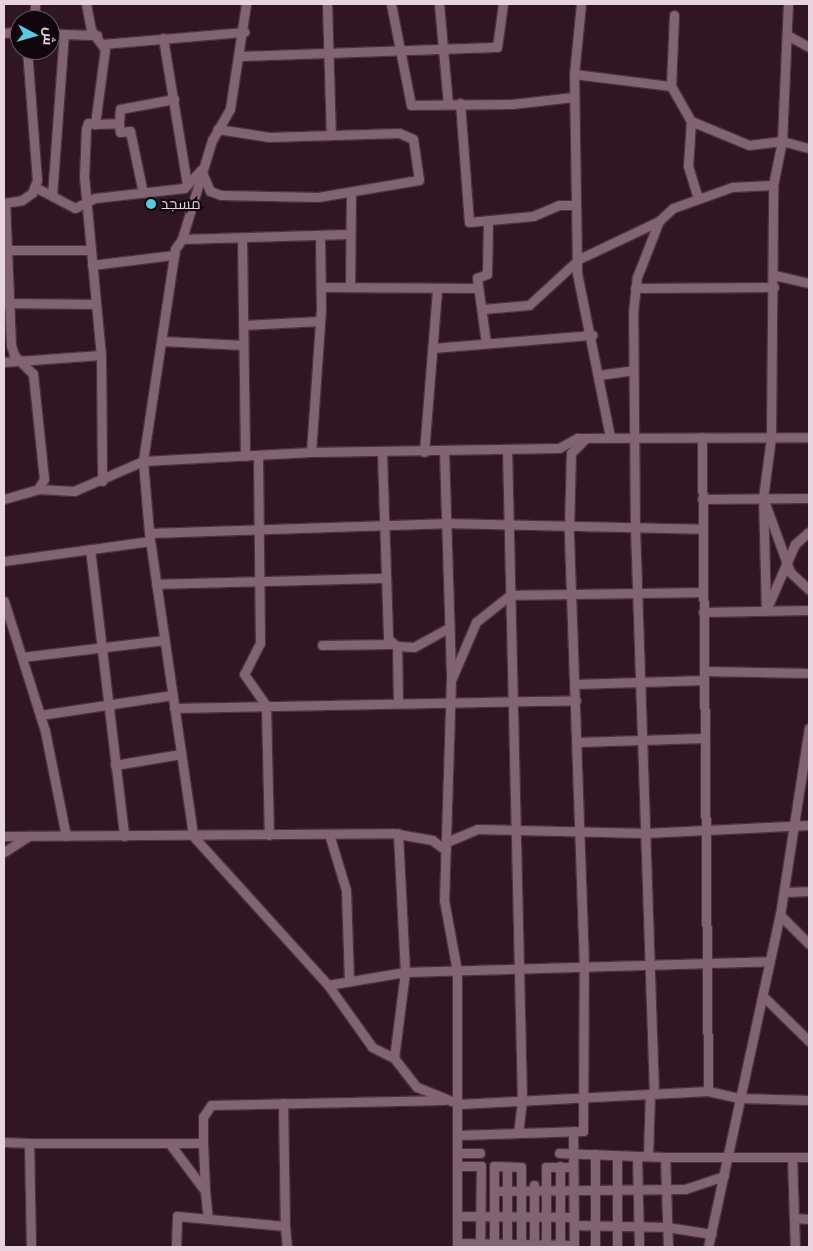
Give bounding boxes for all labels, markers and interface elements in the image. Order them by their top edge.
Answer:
north arrow [10,10,60,60]
text: ش [40,27,58,46]
place label: مسجد [161,195,201,213]
marker: مسجد [145,198,157,210]

